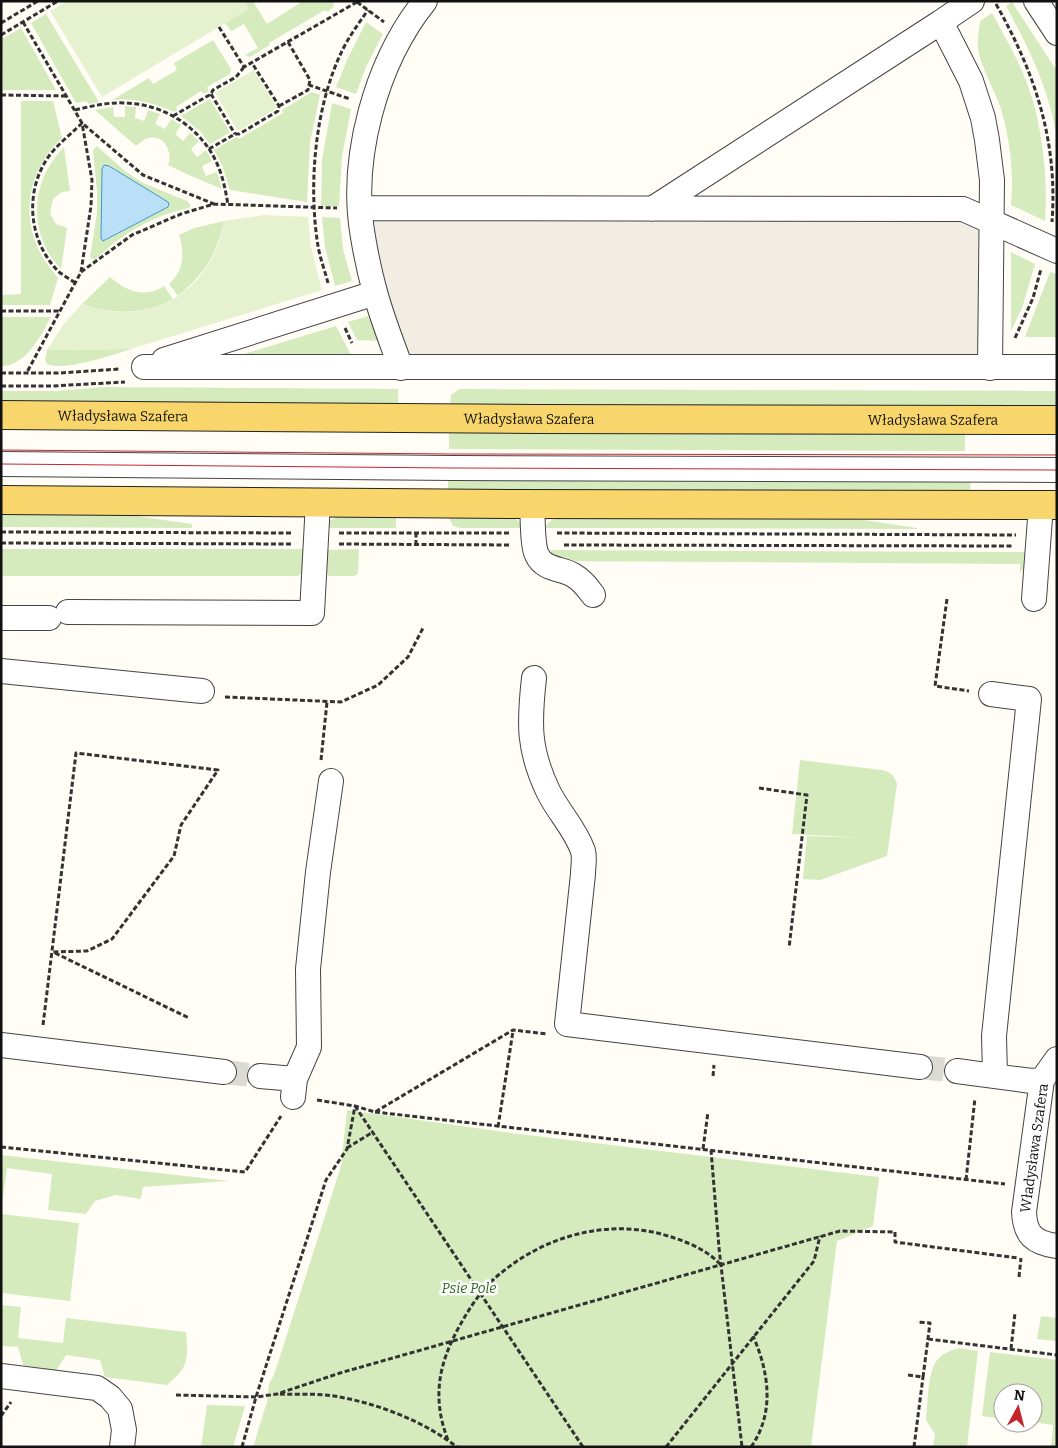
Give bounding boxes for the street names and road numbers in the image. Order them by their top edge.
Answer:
street label: Władysława Szafera [58,407,189,425]
street label: Władysława Szafera [464,410,595,428]
street label: Władysława Szafera [868,412,999,429]
street label: Władysława Szafera [1017,1082,1052,1214]

